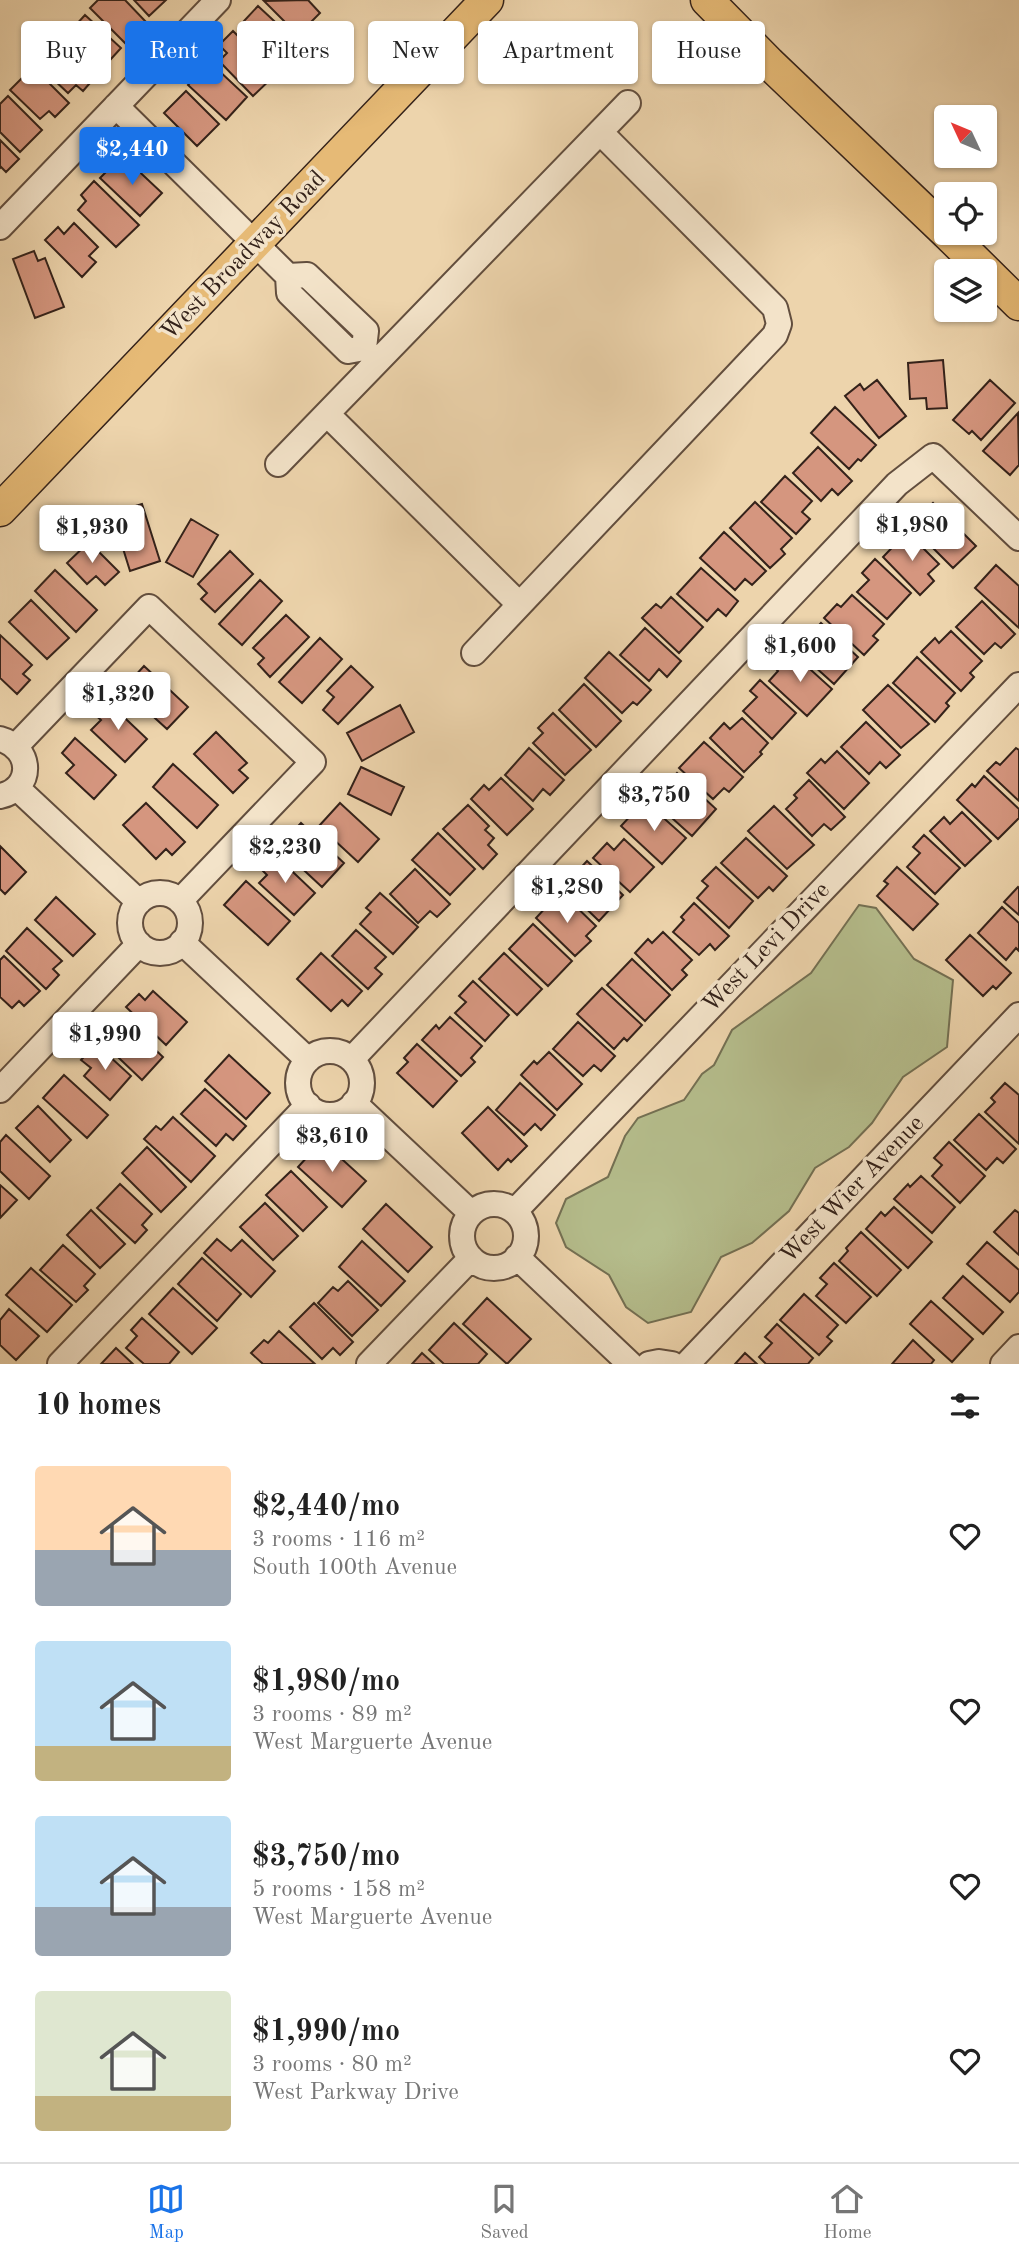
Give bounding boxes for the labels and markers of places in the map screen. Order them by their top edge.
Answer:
pin: $2,440 [75,128,189,187]
pin: $1,980 [855,504,969,563]
pin: $1,930 [35,505,149,565]
pin: $1,600 [743,624,857,684]
pin: $1,320 [61,672,175,732]
pin: $3,750 [597,774,711,833]
pin: $2,230 [228,826,342,885]
pin: $1,280 [510,866,624,925]
pin: $1,990 [48,1012,162,1072]
pin: $3,610 [275,1114,389,1174]

